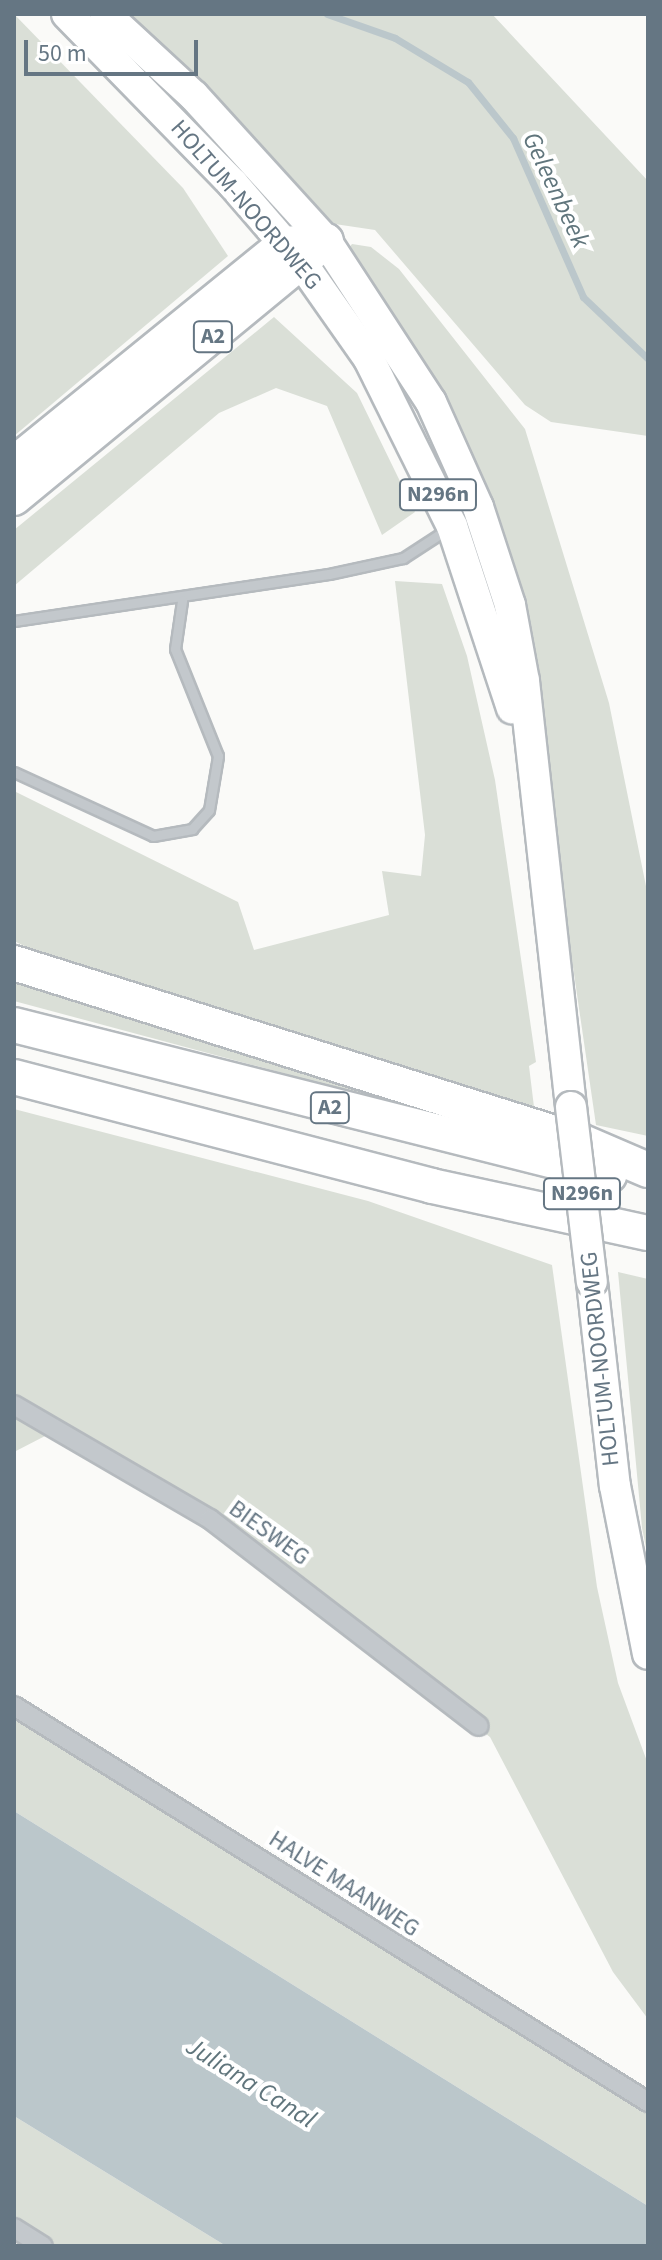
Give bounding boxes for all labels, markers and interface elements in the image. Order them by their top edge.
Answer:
scale bar [28,24,202,74]
text: 50 m [38,36,87,71]
street label: HOLTUM-NOORDWEG [164,114,328,296]
water label: Geleenbeek [516,127,596,253]
road number: A2 [191,319,235,355]
road number: N296n [398,477,478,513]
road number: A2 [308,1090,352,1126]
road number: N296n [542,1176,622,1212]
street label: HOLTUM-NOORDWEG [574,1250,626,1468]
street label: BIESWEG [223,1494,315,1572]
street label: HALVE MAANWEG [263,1825,425,1943]
water label: Juliana Canal [180,2031,322,2135]

